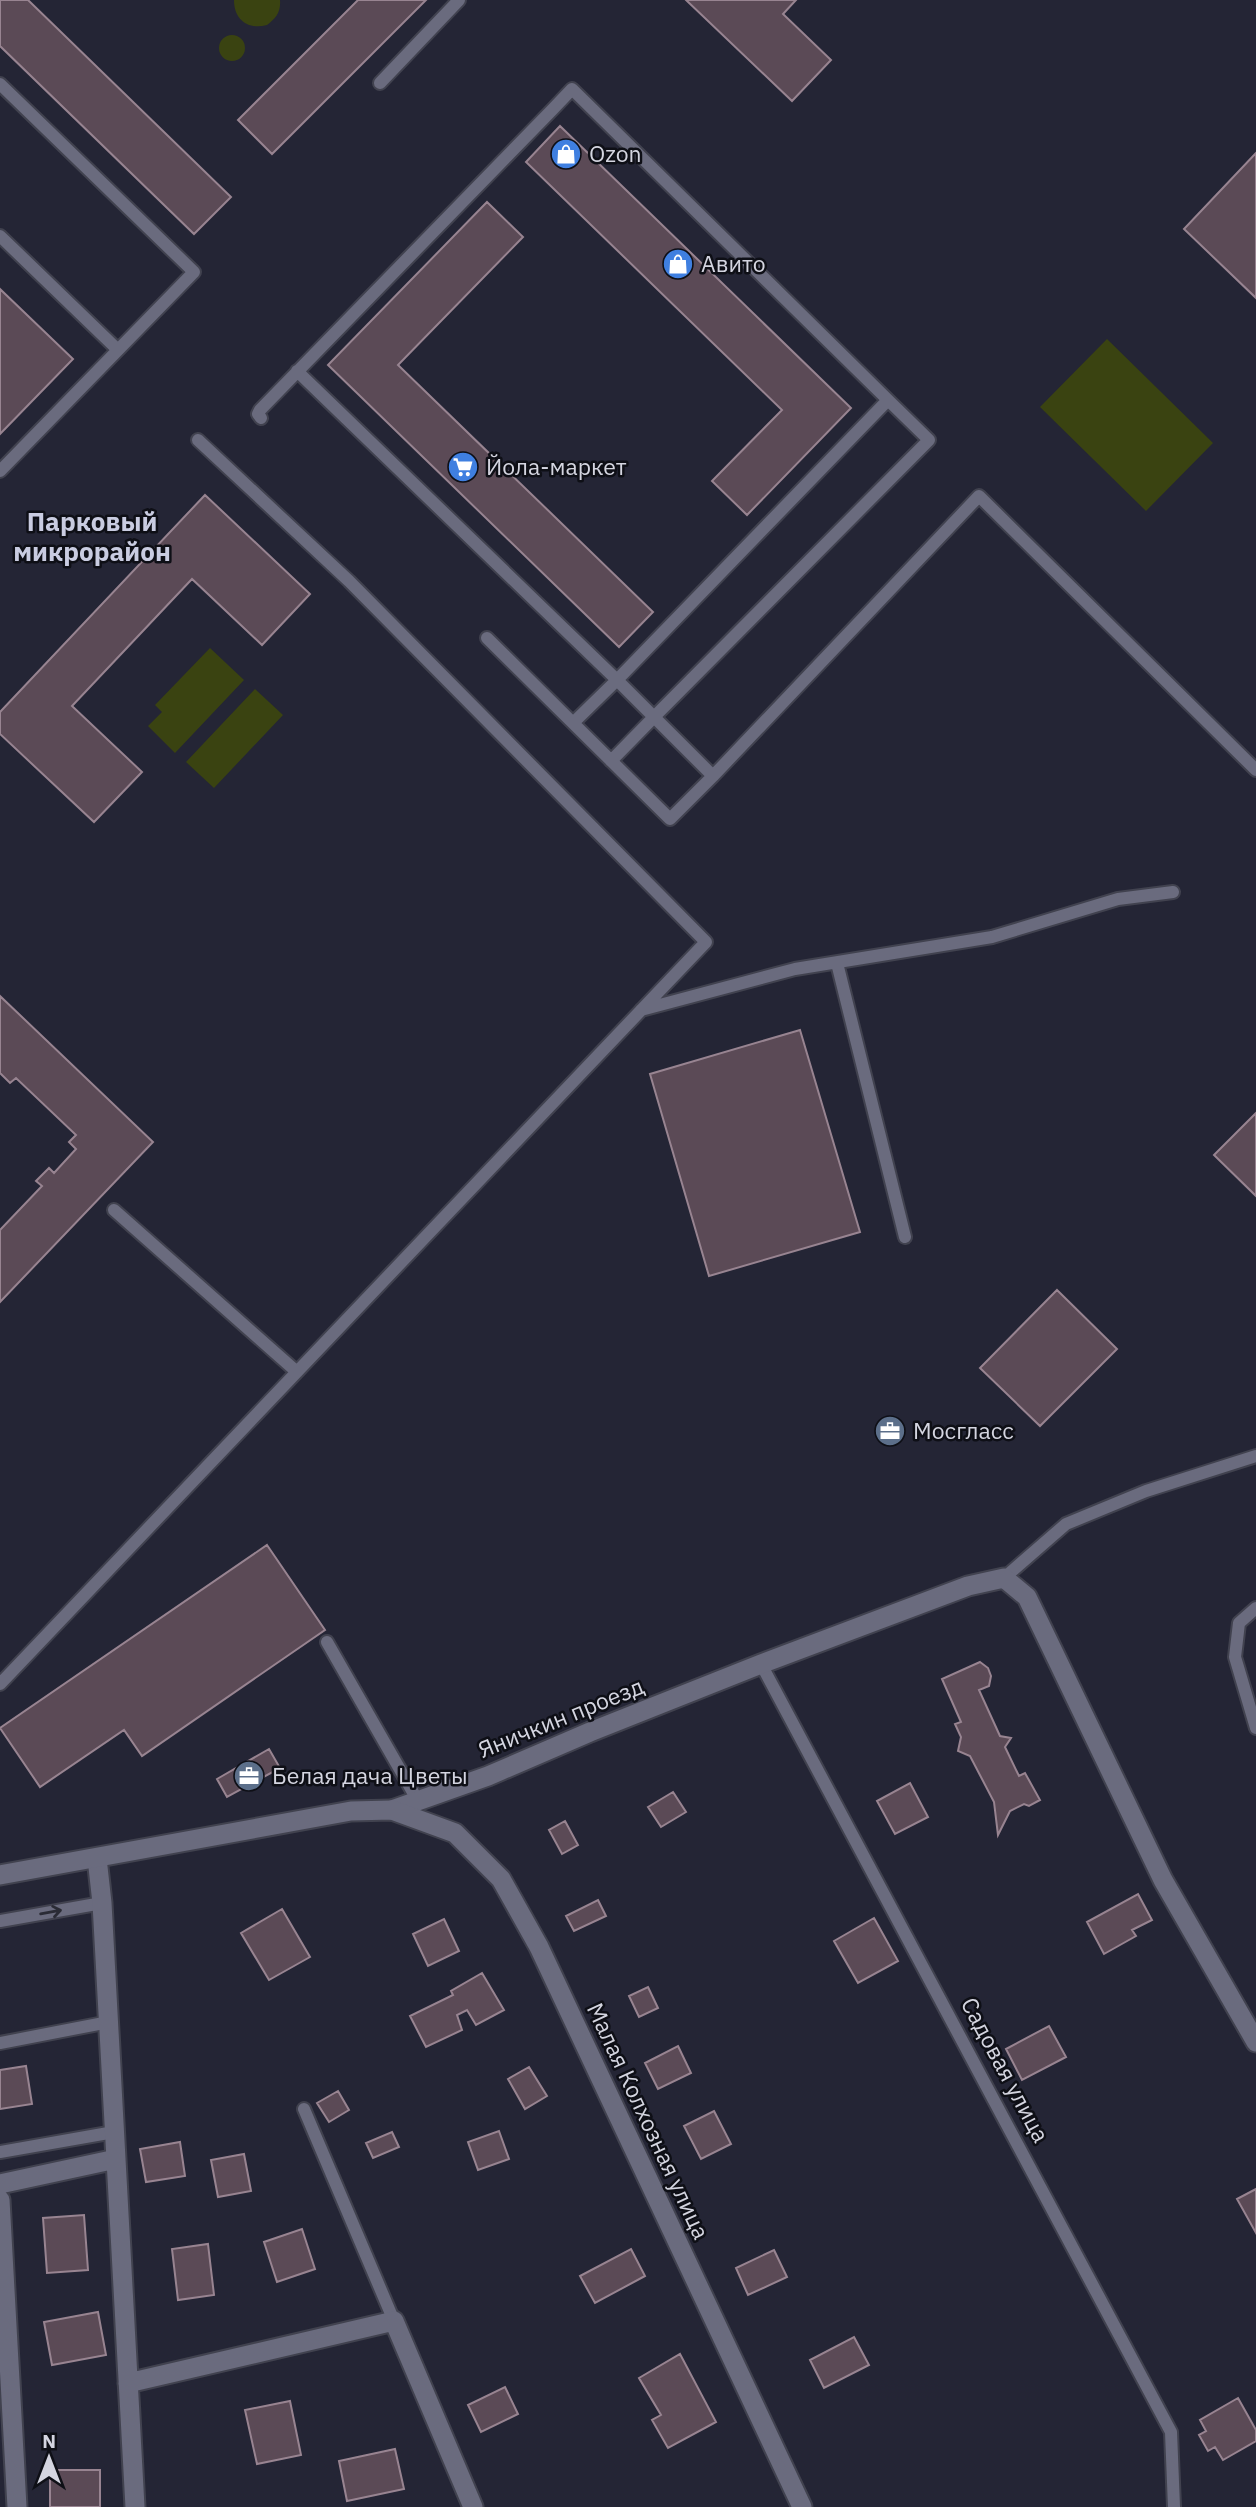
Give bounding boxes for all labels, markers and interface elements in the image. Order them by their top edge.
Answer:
shop icon: Ozon [549,137,583,171]
place label: Ozon [589,138,642,168]
shop icon: Авито [661,247,695,281]
place label: Авито [701,248,766,278]
supermarket icon: Йола-маркет [446,450,480,484]
place label: Йола-маркет [486,451,627,481]
district label: Парковый микрорайон [13,504,171,568]
office icon: Мосгласс [873,1414,907,1448]
place label: Мосгласс [913,1415,1014,1445]
street label: Яничкин проезд [473,1670,648,1764]
office icon: Белая дача Цветы [232,1759,266,1793]
place label: Белая дача Цветы [272,1760,468,1790]
one-way arrow [39,1905,62,1918]
street label: Садовая улица [955,1992,1057,2147]
street label: Малая Колхозная улица [581,1998,717,2244]
north arrow [14,2423,84,2493]
text: N [42,2429,56,2453]

